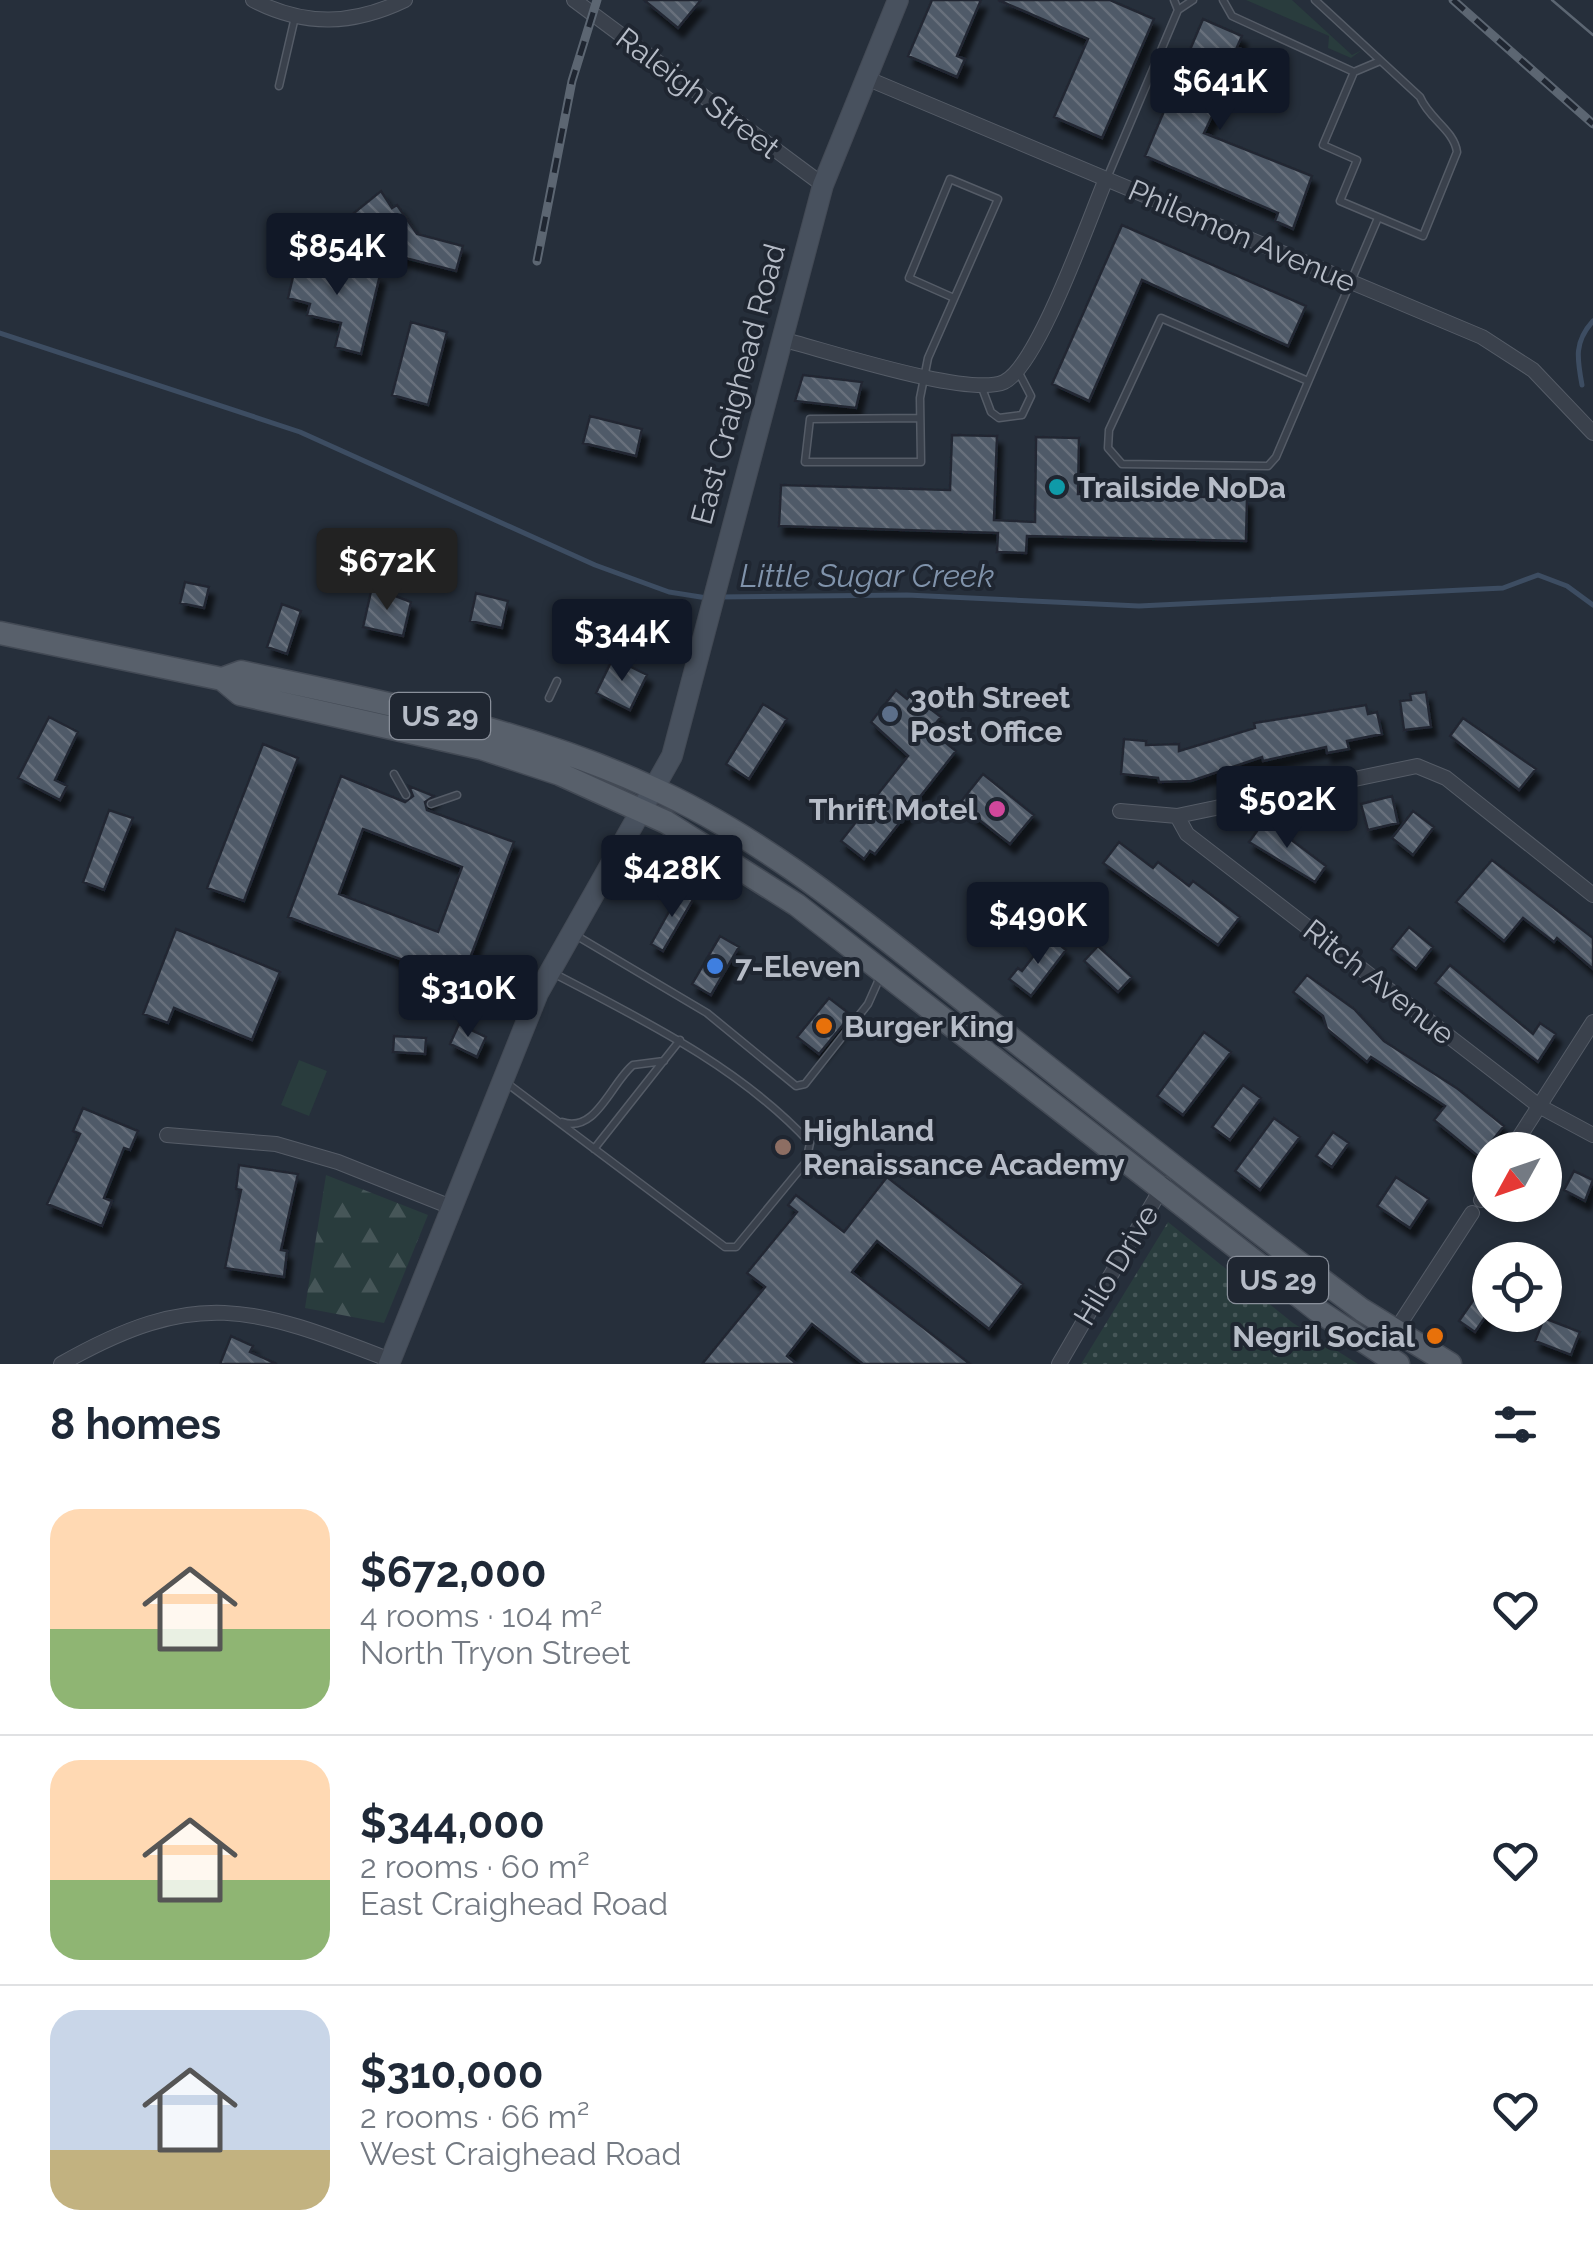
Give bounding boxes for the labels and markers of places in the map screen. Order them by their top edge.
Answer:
pin: $641K [1150,48,1290,133]
pin: $854K [267,213,407,298]
place label: Trailside NoDa [1077,470,1286,505]
marker: Trailside NoDa [1046,476,1068,498]
pin: $672K [317,528,457,613]
pin: $344K [552,599,692,684]
place label: 30th Street Post Office [910,680,1071,749]
marker: 30th Street Post Office [879,703,901,725]
pin: $502K [1217,766,1357,851]
place label: Thrift Motel [809,792,977,827]
marker: Thrift Motel [986,798,1008,820]
pin: $428K [602,835,742,920]
pin: $490K [968,882,1108,967]
place label: 7-Eleven [735,949,861,984]
pin: $310K [398,955,538,1040]
marker: 7-Eleven [704,955,726,977]
place label: Burger King [844,1009,1014,1044]
marker: Burger King [813,1015,835,1037]
place label: Highland Renaissance Academy [803,1113,1125,1182]
marker: Highland Renaissance Academy [772,1136,794,1158]
place label: Negril Social [1232,1319,1415,1354]
marker: Negril Social [1424,1325,1446,1347]

